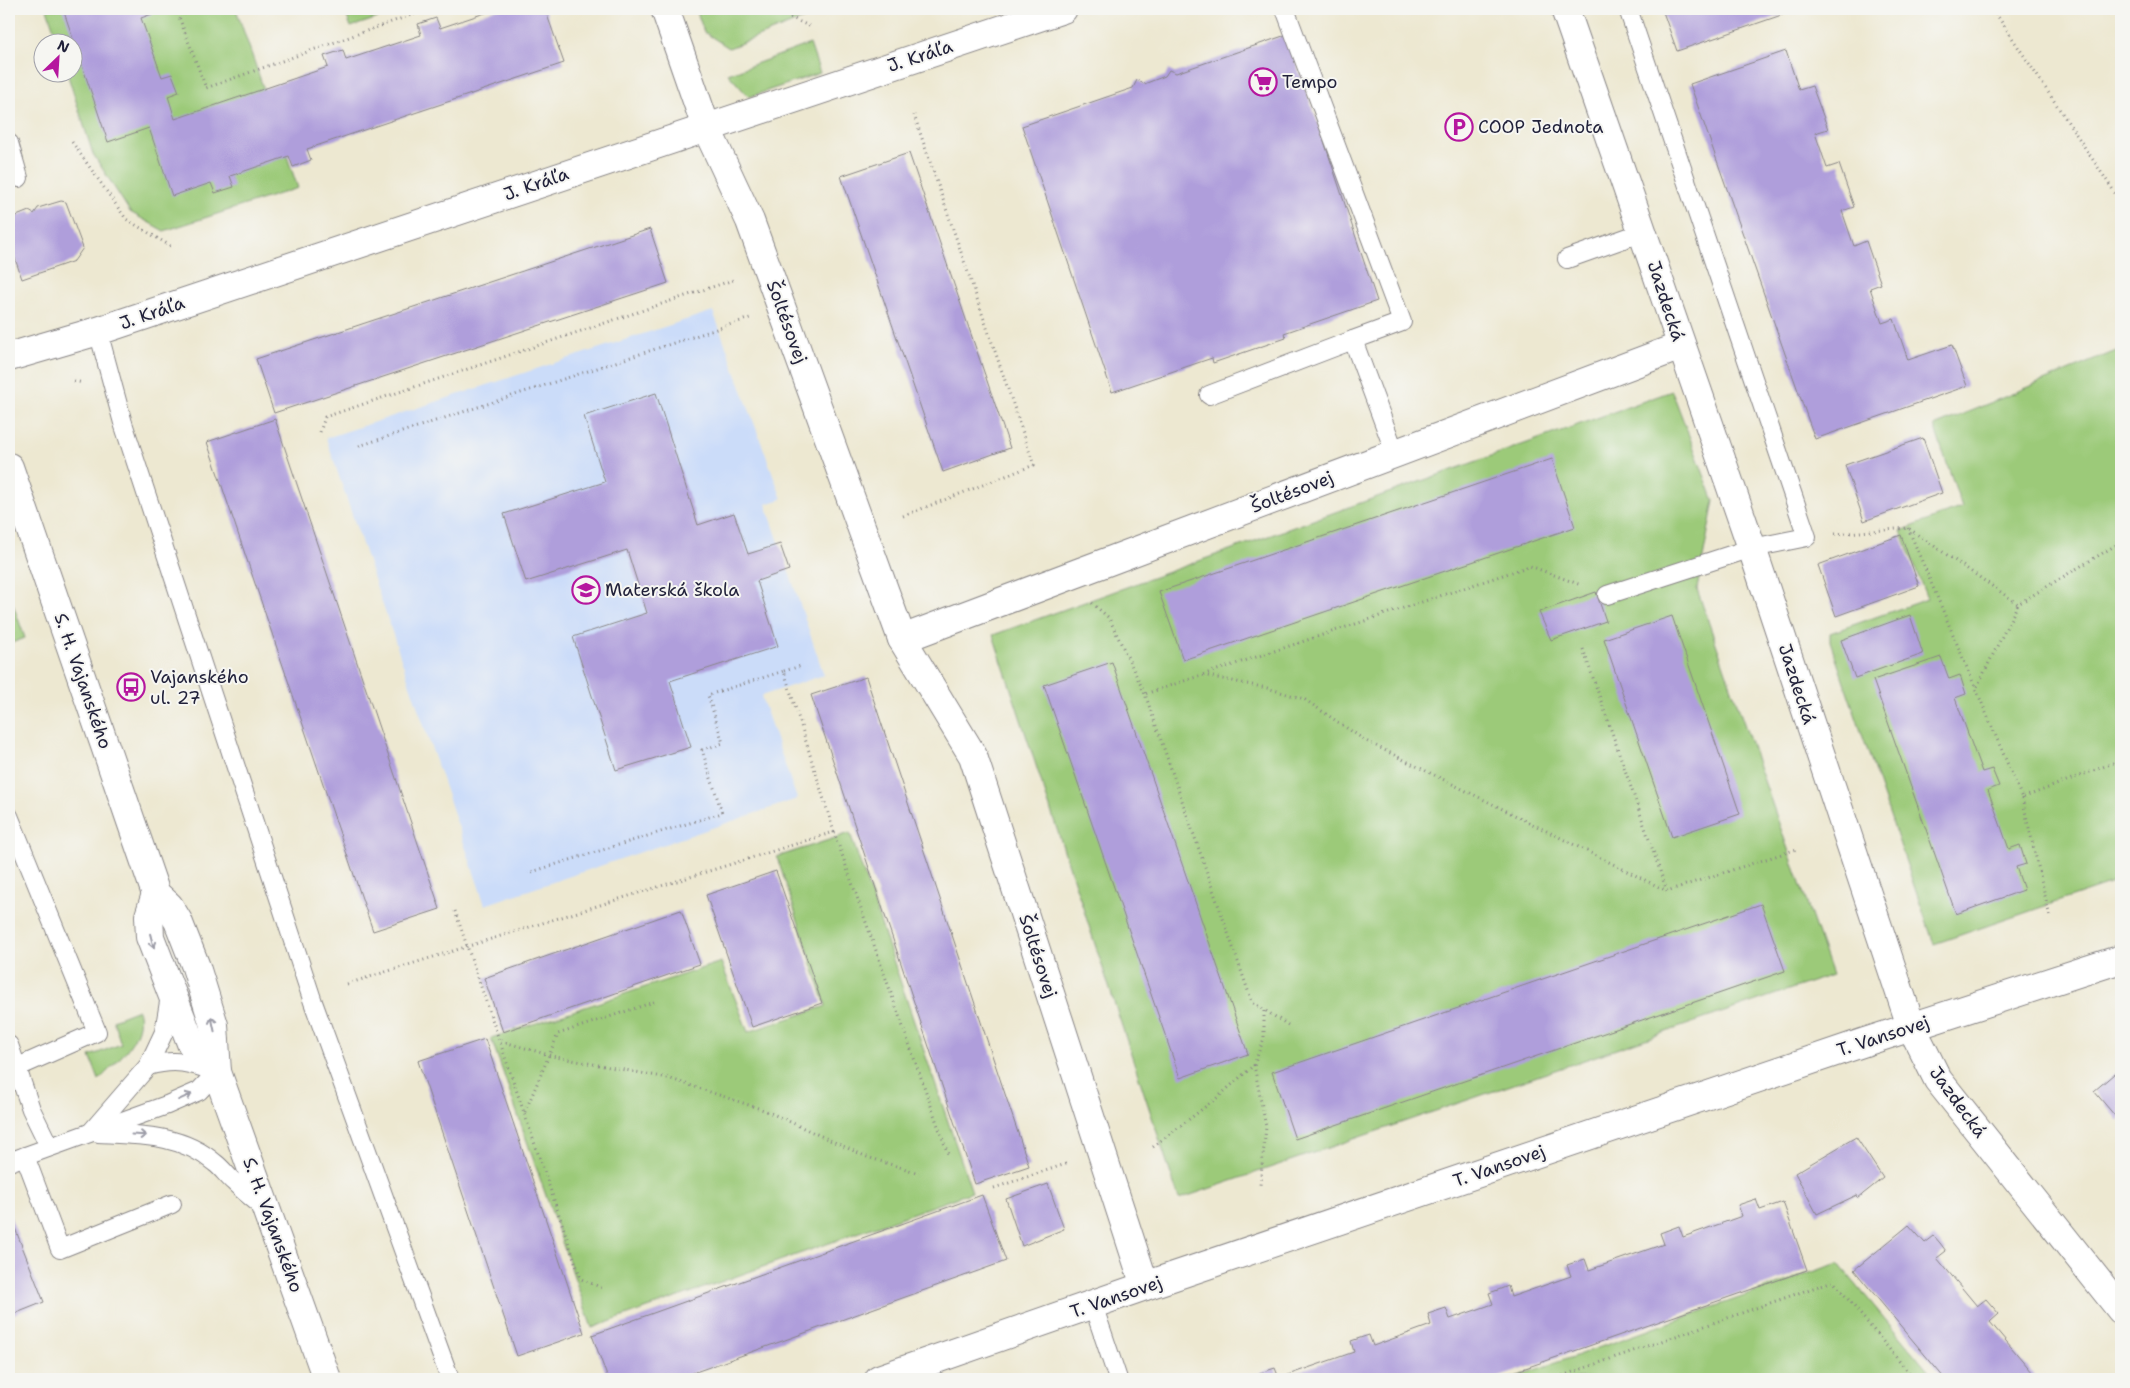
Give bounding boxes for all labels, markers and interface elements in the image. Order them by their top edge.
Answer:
north arrow [32,32,82,82]
street label: J. Kráľa [884,34,956,78]
text: N [55,36,72,57]
supermarket icon: Tempo [1248,67,1278,97]
place label: Tempo [1282,70,1337,94]
parking icon: COOP Jednota [1444,112,1474,142]
place label: COOP Jednota [1478,115,1604,139]
street label: J. Kráľa [500,162,572,206]
street label: Jazdecká [1642,258,1690,344]
street label: Šoltésovej [761,277,813,367]
street label: J. Kráľa [116,291,188,335]
street label: Šoltésovej [1247,465,1337,519]
school or university icon: Materská škola [571,575,601,605]
place label: Materská škola [605,578,739,602]
street label: S. H. Vajanského [49,610,117,752]
street label: Jazdecká [1773,641,1821,727]
place label: Vajanského ul. 27 [150,665,249,710]
bus stop icon: Vajanského ul. 27 [116,672,146,702]
street label: Šoltésovej [1013,911,1063,1001]
one-way arrow [148,933,157,949]
street label: T. Vansovej [1834,1010,1932,1062]
one-way arrow [207,1016,217,1032]
street label: Jazdecká [1924,1061,1992,1143]
one-way arrow [178,1092,193,1101]
one-way arrow [131,1131,147,1140]
street label: T. Vansovej [1450,1139,1548,1193]
street label: S. H. Vajanského [237,1154,309,1296]
street label: T. Vansovej [1067,1270,1165,1324]

